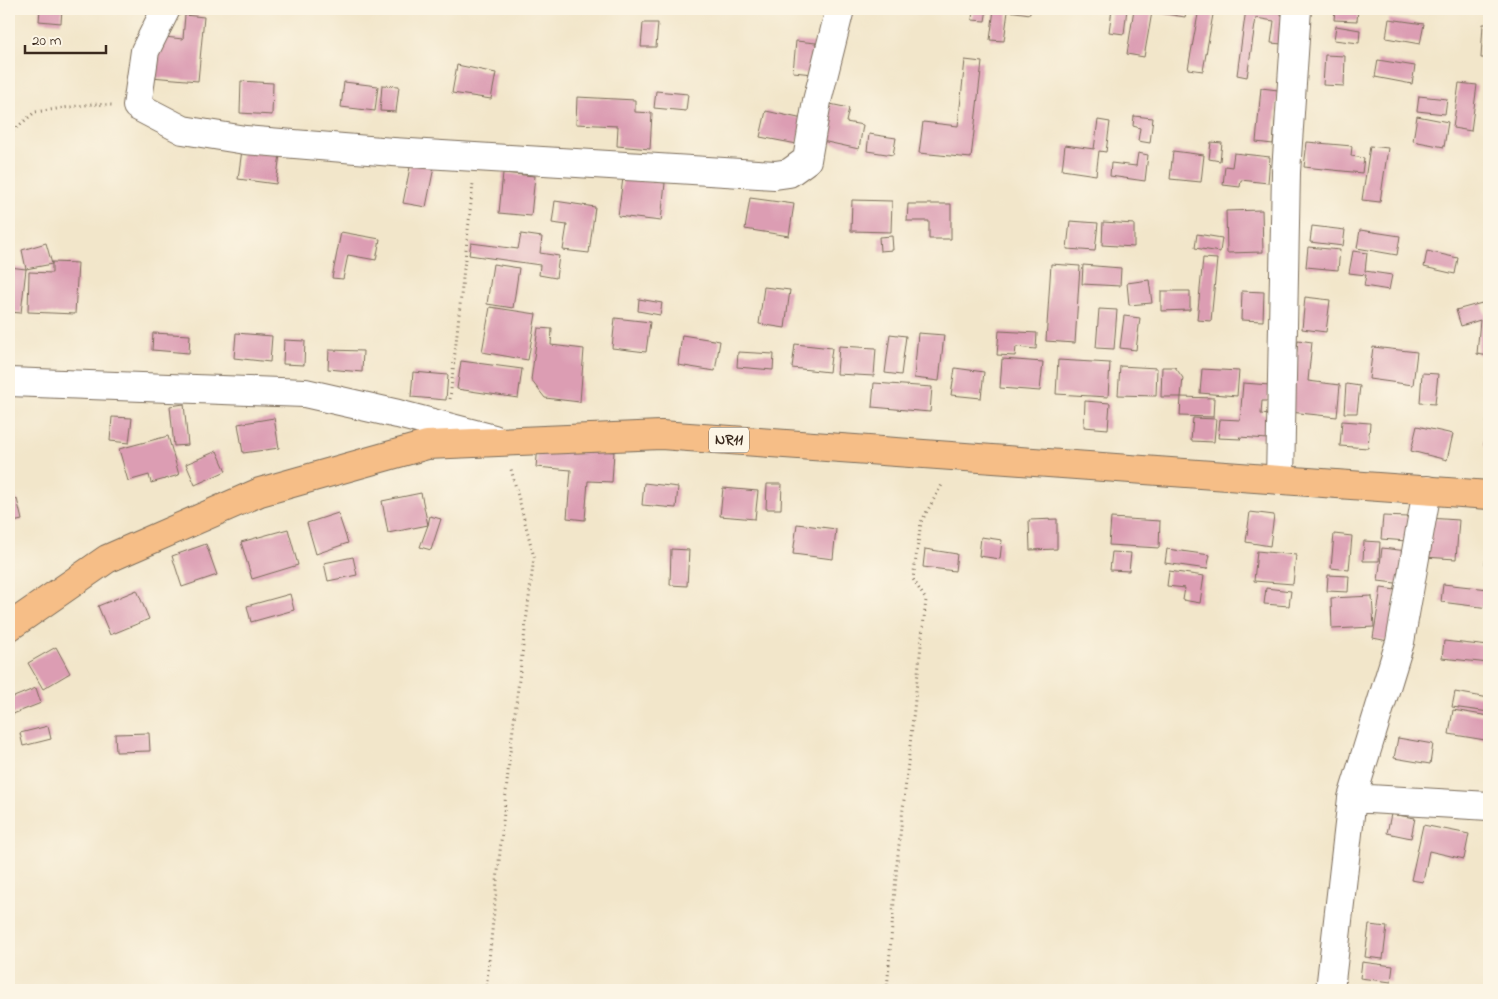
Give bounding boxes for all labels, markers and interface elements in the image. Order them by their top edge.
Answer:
scale bar [25,22,106,54]
text: 20 m [32,30,62,52]
road number: NR11 [709,428,749,452]

